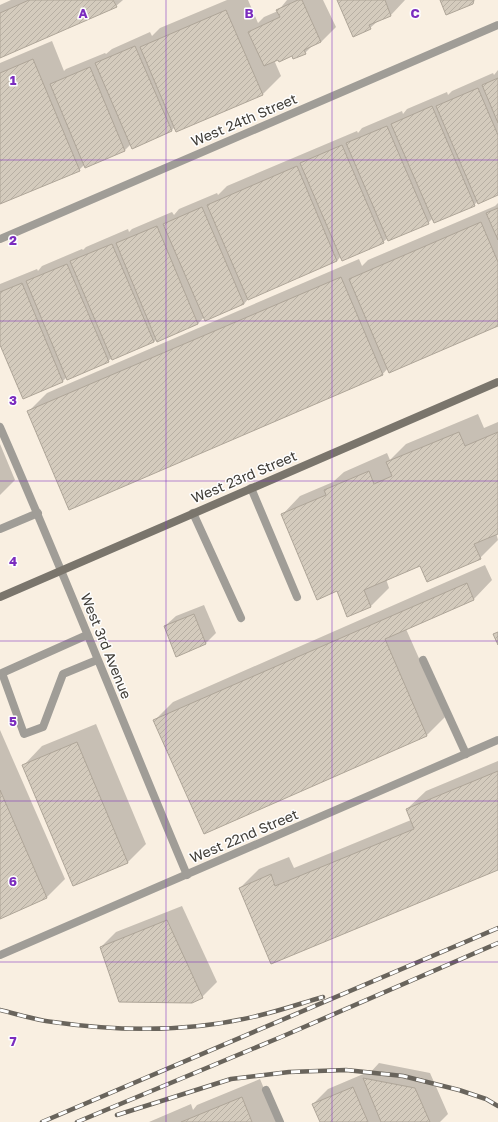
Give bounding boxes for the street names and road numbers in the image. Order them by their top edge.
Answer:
street label: West 24th Street [188,90,299,150]
street label: West 23rd Street [189,447,299,506]
street label: West 3rd Avenue [77,590,135,701]
street label: West 22nd Street [187,805,300,866]

